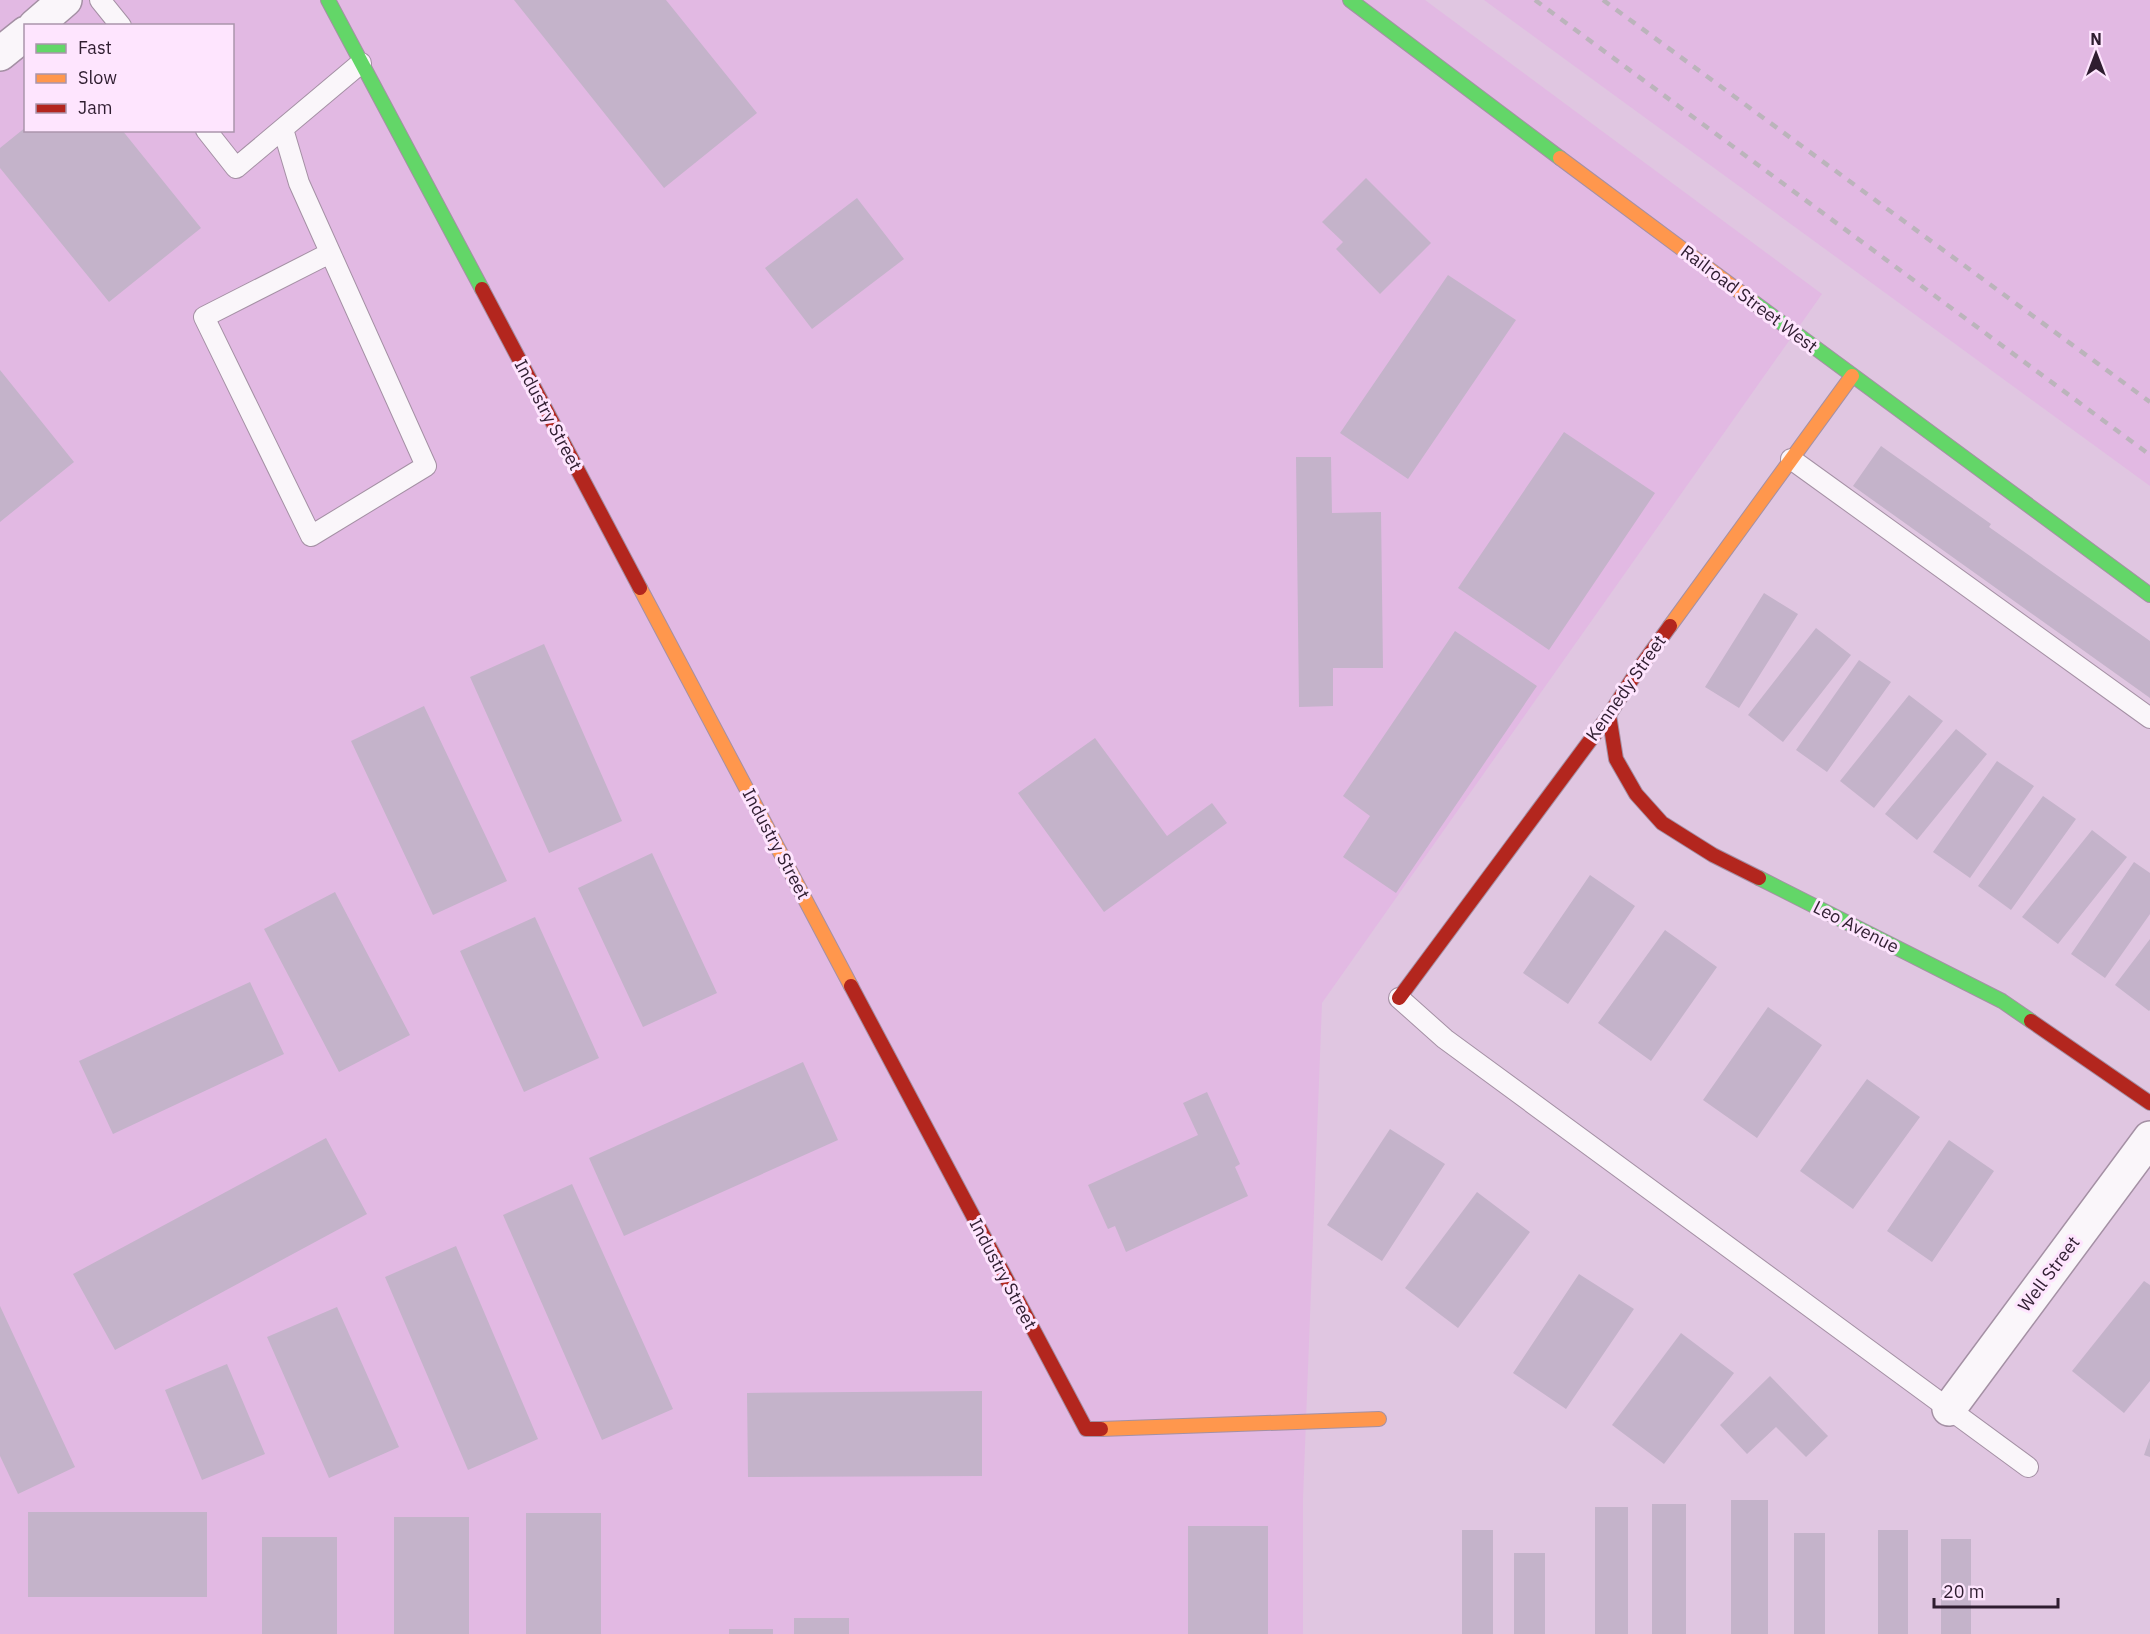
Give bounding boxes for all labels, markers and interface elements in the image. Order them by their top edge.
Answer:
legend [24,24,234,132]
north arrow [2066,24,2126,84]
text: N [2090,29,2102,49]
text: Fast [78,36,112,59]
text: Slow [78,66,117,89]
text: Jam [78,96,113,119]
street label: Railroad Street West [1676,240,1822,358]
street label: Industry Street [510,355,587,474]
street label: Kennedy Street [1581,630,1671,745]
street label: Industry Street [738,784,815,903]
street label: Leo Avenue [1810,895,1903,958]
street label: Industry Street [965,1214,1042,1333]
street label: Well Street [2013,1231,2085,1316]
scale bar [1934,1571,2058,1609]
text: 20 m [1943,1580,1985,1603]

